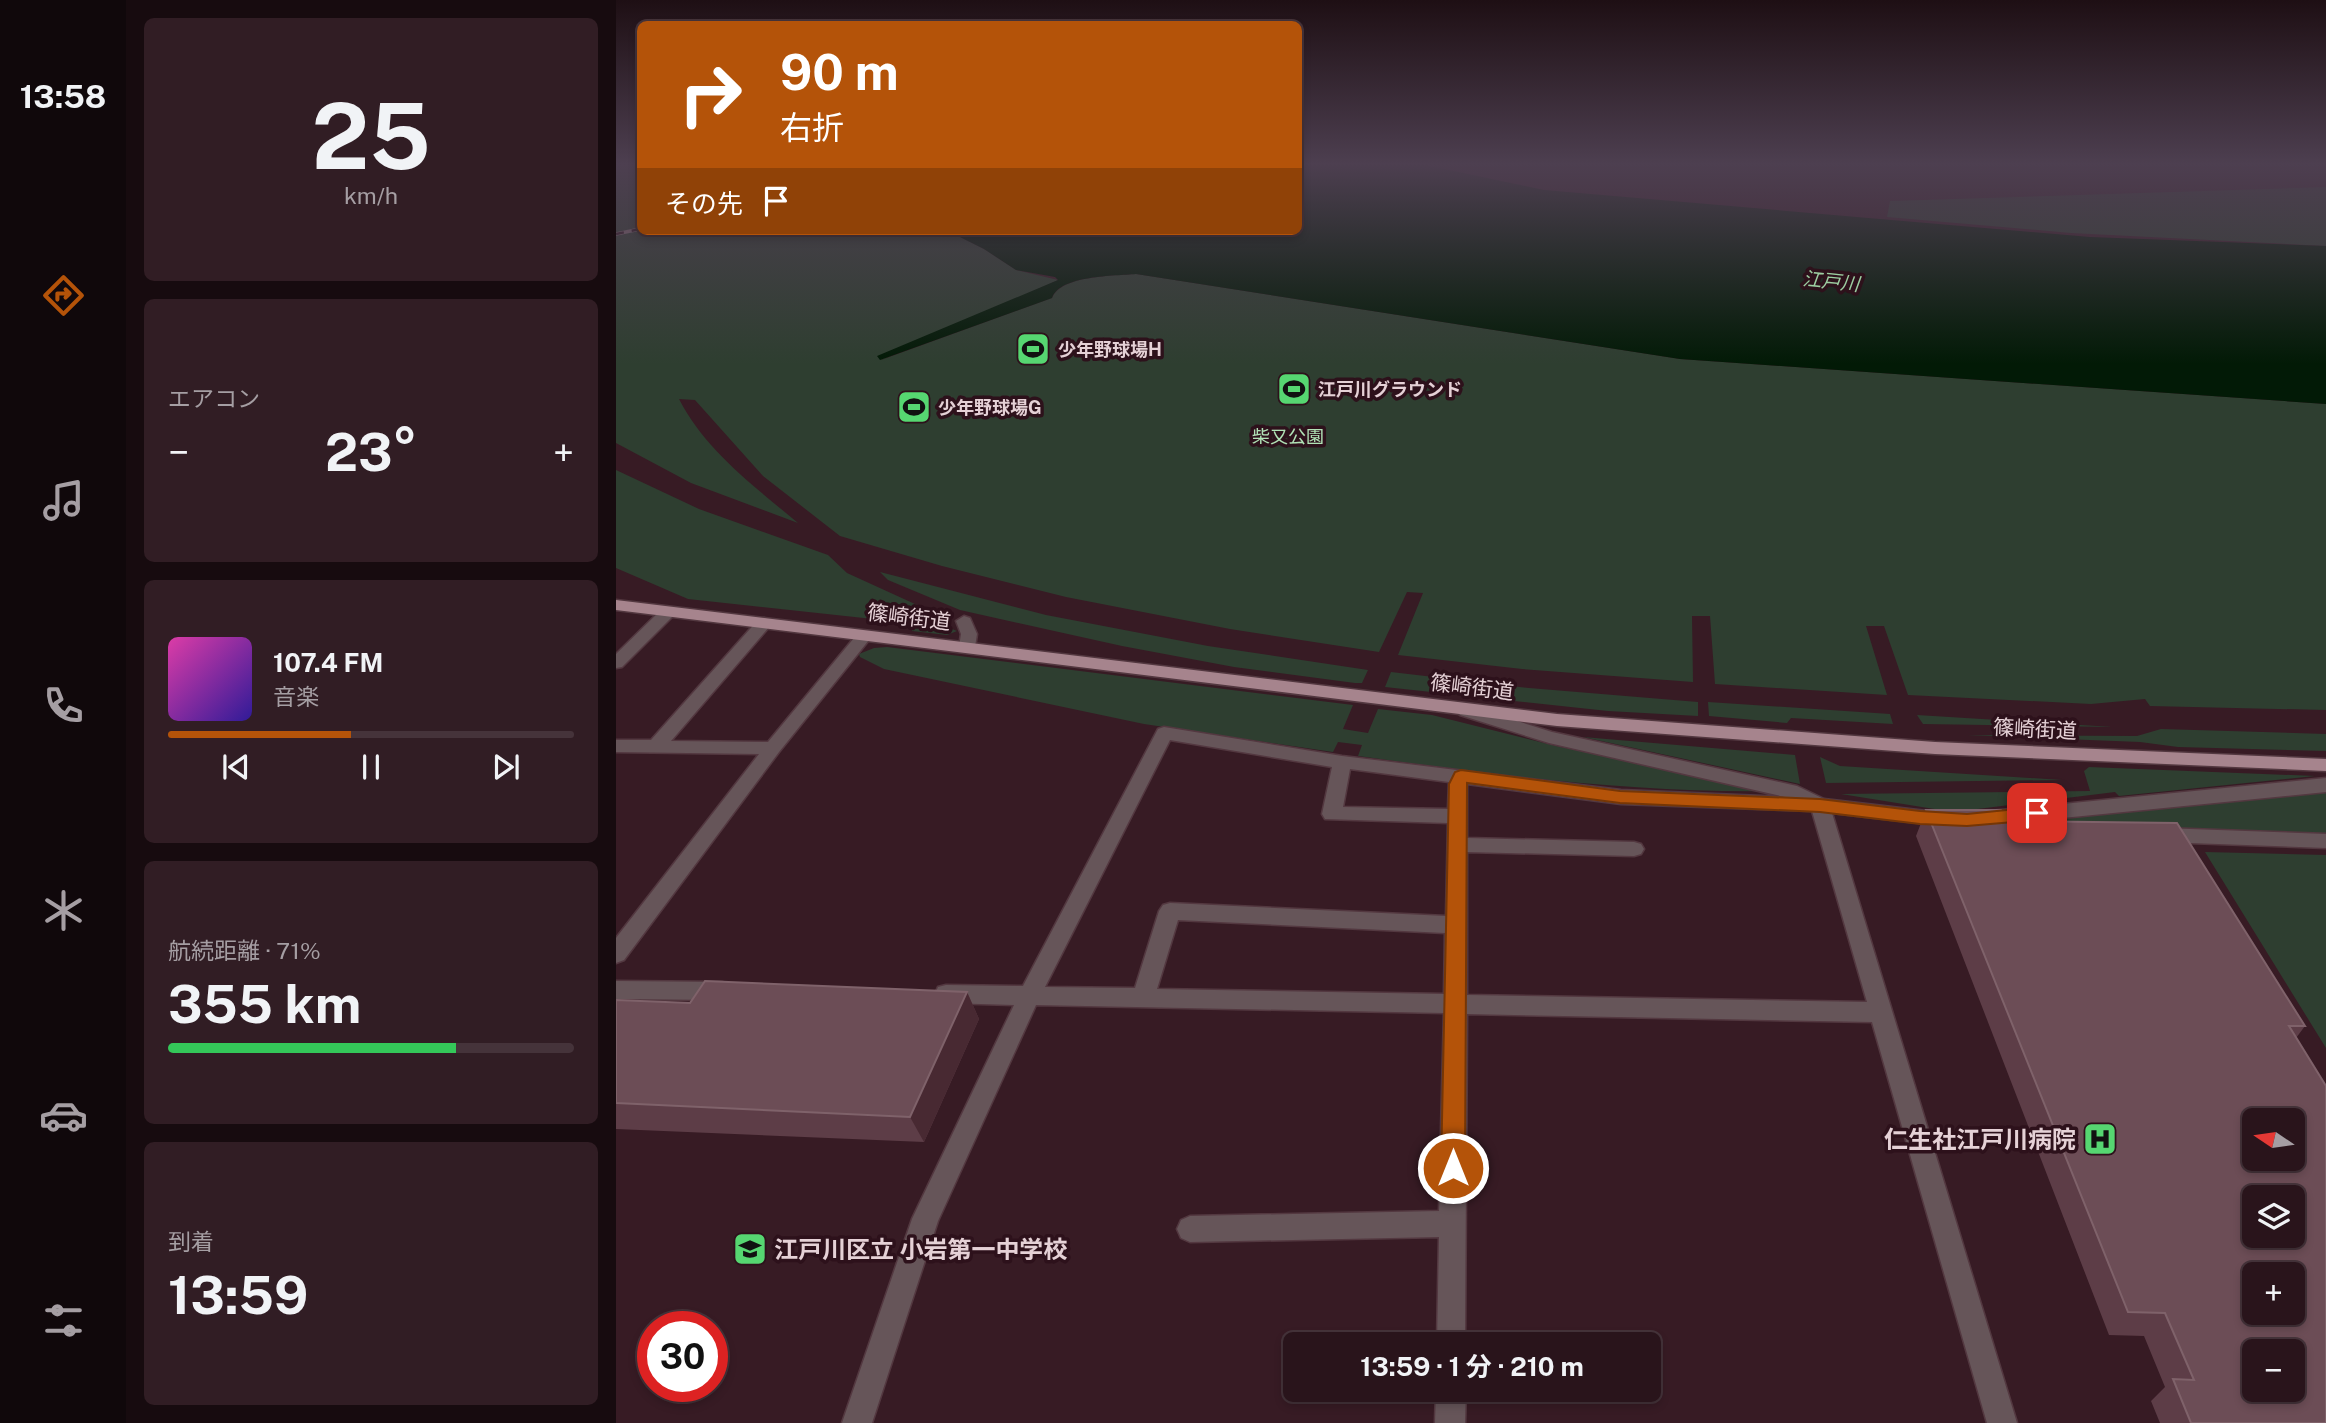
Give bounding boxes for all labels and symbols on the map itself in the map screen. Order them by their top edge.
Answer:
water label: 江戸川 [1801,267,1862,295]
sports icon: 少年野球場H [1014,330,1052,368]
place label: 少年野球場H [1058,339,1162,360]
sports icon: 江戸川グラウンド [1275,370,1313,408]
place label: 江戸川グラウンド [1318,379,1462,400]
sports icon: 少年野球場G [895,388,933,426]
place label: 少年野球場G [938,397,1042,418]
park label: 柴又公園 [1252,426,1324,447]
street label: 篠崎街道 [866,599,952,635]
street label: 篠崎街道 [1429,669,1515,705]
street label: 篠崎街道 [1992,714,2078,744]
pin [2007,783,2067,843]
north arrow [2242,1108,2305,1171]
hospital icon: 仁生社江戸川病院 [2081,1120,2119,1158]
place label: 仁生社江戸川病院 [1884,1125,2076,1153]
position arrow [1416,1131,1490,1205]
school or university icon: 江戸川区立 小岩第一中学校 [731,1230,769,1268]
place label: 江戸川区立 小岩第一中学校 [774,1235,1067,1263]
speed limit sign: 30 [637,1311,728,1402]

